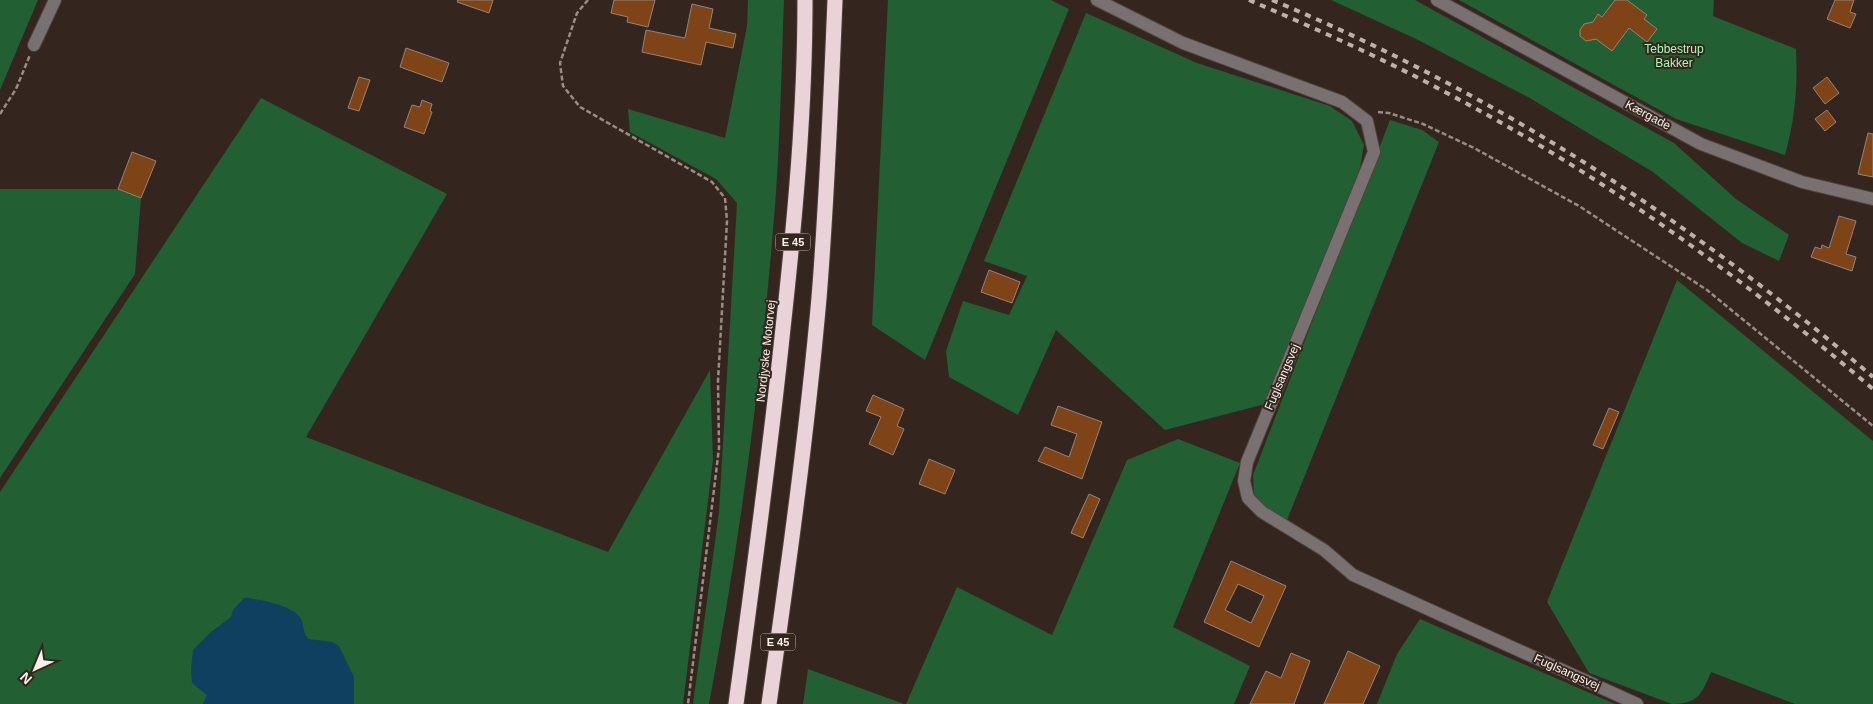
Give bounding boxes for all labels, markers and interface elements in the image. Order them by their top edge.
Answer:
park label: Tebbestrup Bakker [1644,42,1704,70]
street label: Kærgade [1623,97,1673,133]
road number: E 45 [776,233,810,250]
street label: Nordjyske Motorvej [754,299,778,403]
street label: Fuglsangsvej [1262,342,1302,412]
road number: E 45 [760,634,796,650]
north arrow [10,644,60,694]
street label: Fuglsangsvej [1532,651,1602,693]
text: N [17,669,35,688]

